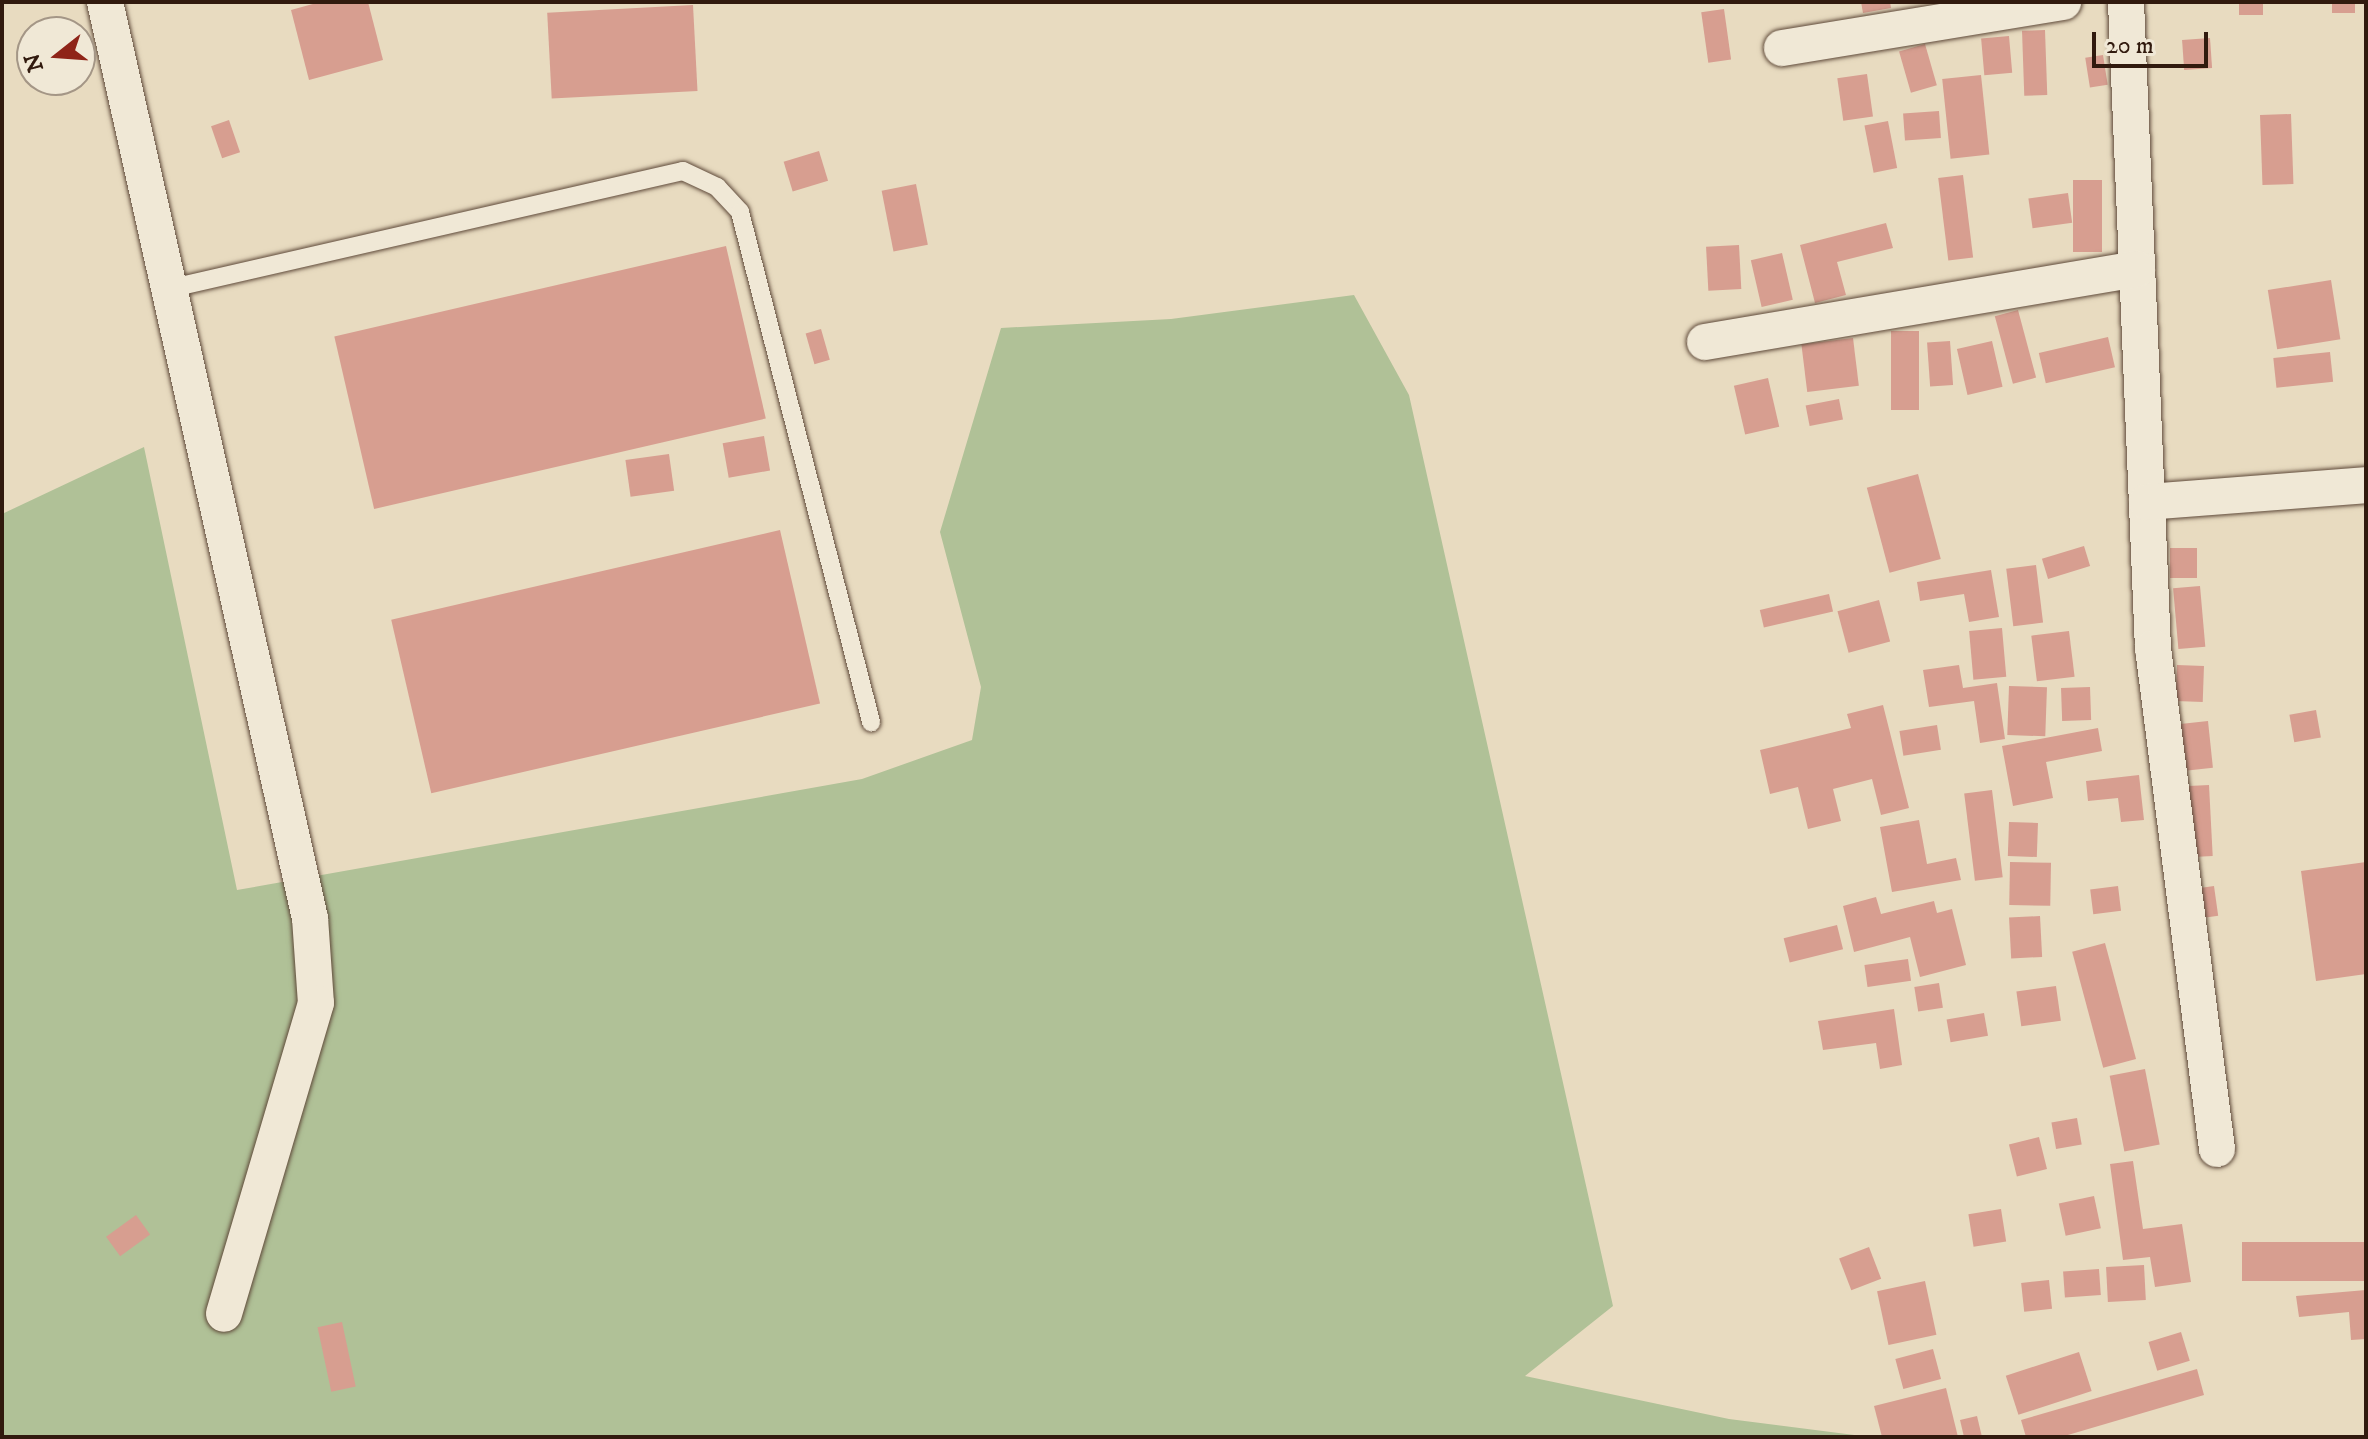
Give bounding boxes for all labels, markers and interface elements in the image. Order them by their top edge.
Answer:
north arrow [16,16,96,96]
scale bar [2096,16,2212,66]
text: 20 m [2106,31,2154,61]
text: N [19,50,50,75]

